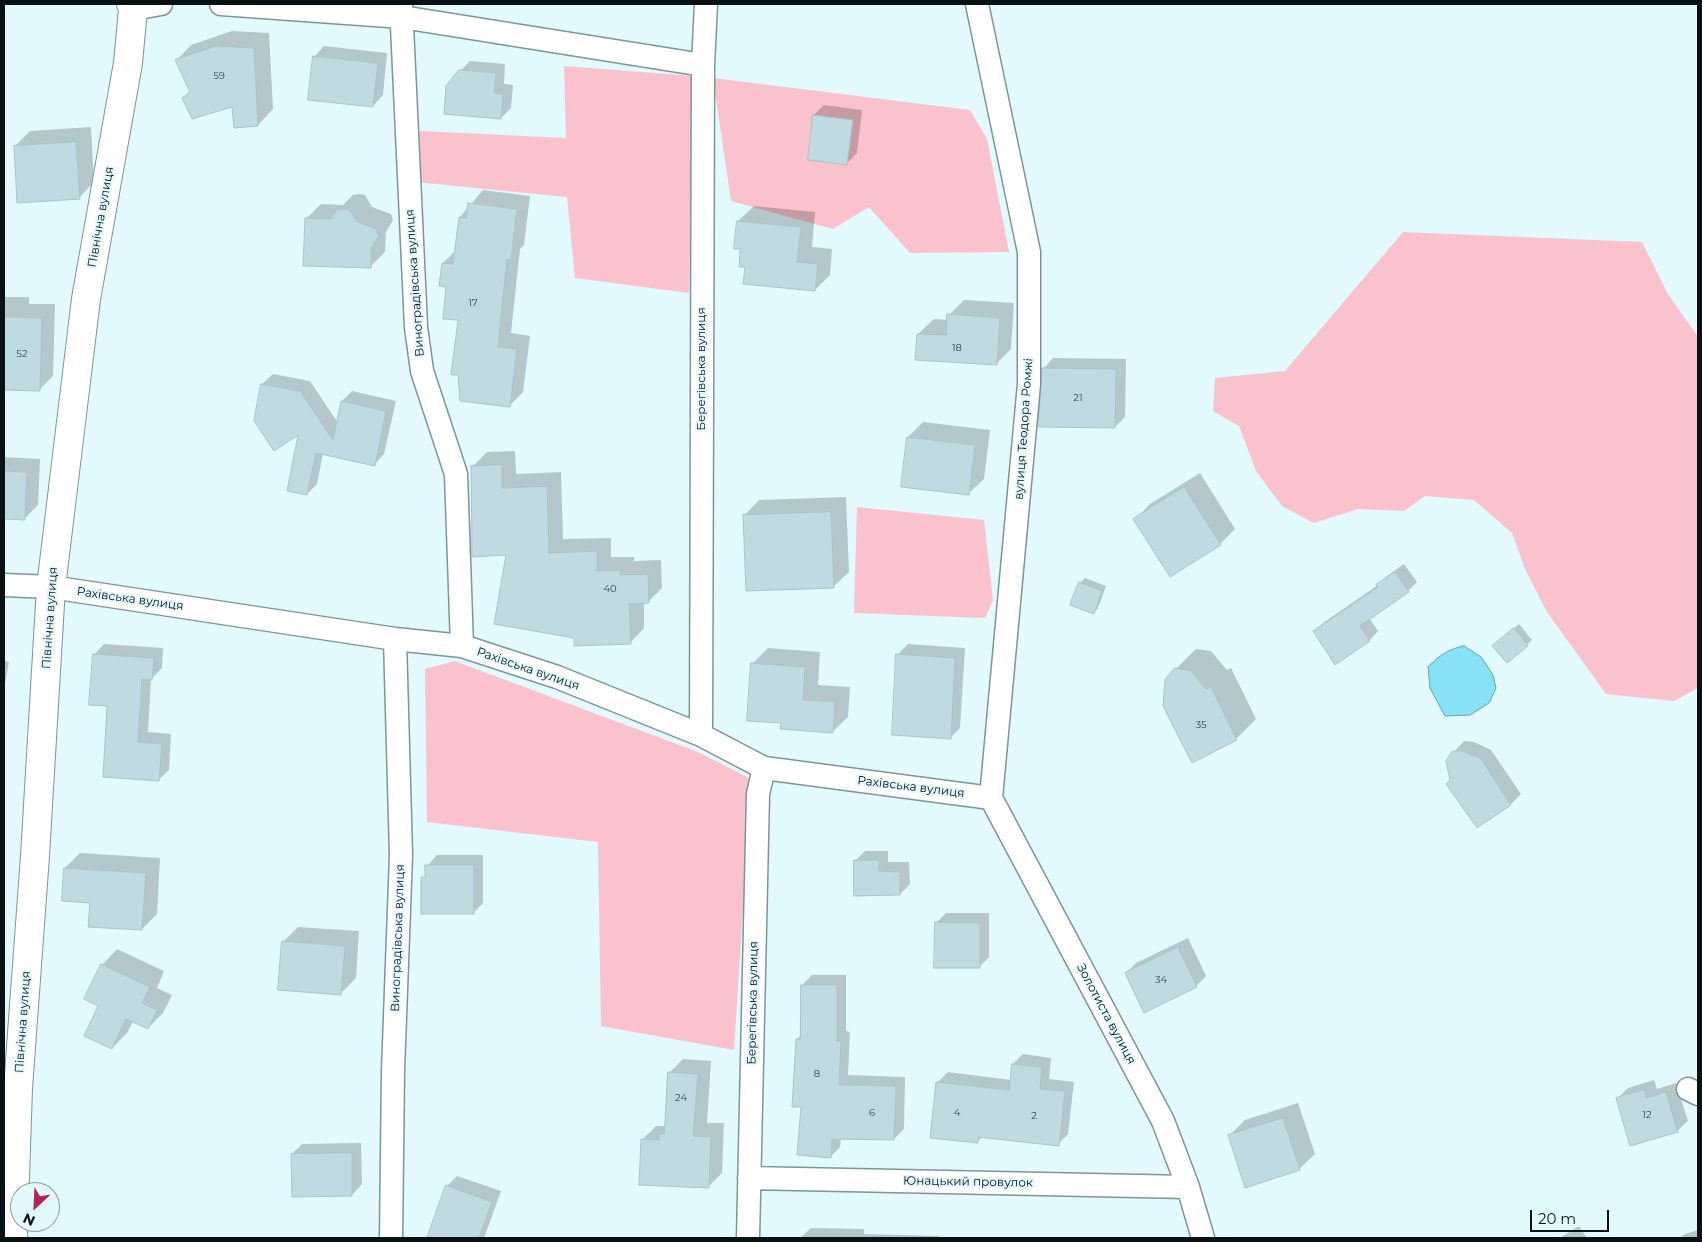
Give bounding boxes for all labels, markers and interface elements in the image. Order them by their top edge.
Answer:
house number: 59 [213,70,225,82]
street label: Північна вулиця [85,165,117,269]
street label: Виноградівська вулиця [403,209,427,357]
house number: 17 [468,297,478,309]
street label: Берегівська вулиця [694,307,708,431]
house number: 18 [952,342,962,354]
house number: 52 [16,348,28,360]
street label: вулиця Теодора Ромжі [1012,358,1036,500]
house number: 21 [1073,392,1083,404]
street label: Північна вулиця [39,566,61,670]
house number: 40 [603,583,617,595]
street label: Рахівська вулиця [76,584,184,614]
street label: Рахівська вулиця [475,645,581,693]
house number: 35 [1195,719,1207,731]
street label: Рахівська вулиця [857,773,965,801]
street label: Виноградівська вулиця [388,864,408,1012]
street label: Берегівська вулиця [745,941,761,1065]
street label: Золотиста вулиця [1073,961,1139,1067]
street label: Північна вулиця [12,970,34,1074]
house number: 34 [1155,974,1167,986]
house number: 8 [814,1068,820,1080]
house number: 24 [675,1092,687,1104]
house number: 6 [869,1107,875,1119]
house number: 4 [954,1107,960,1119]
house number: 12 [1642,1109,1652,1121]
house number: 2 [1031,1110,1037,1122]
street label: Юнацький провулок [903,1174,1033,1190]
north arrow [10,1182,60,1232]
scale bar [1532,1200,1611,1232]
text: N [20,1209,38,1230]
text: 20 m [1538,1209,1576,1228]

